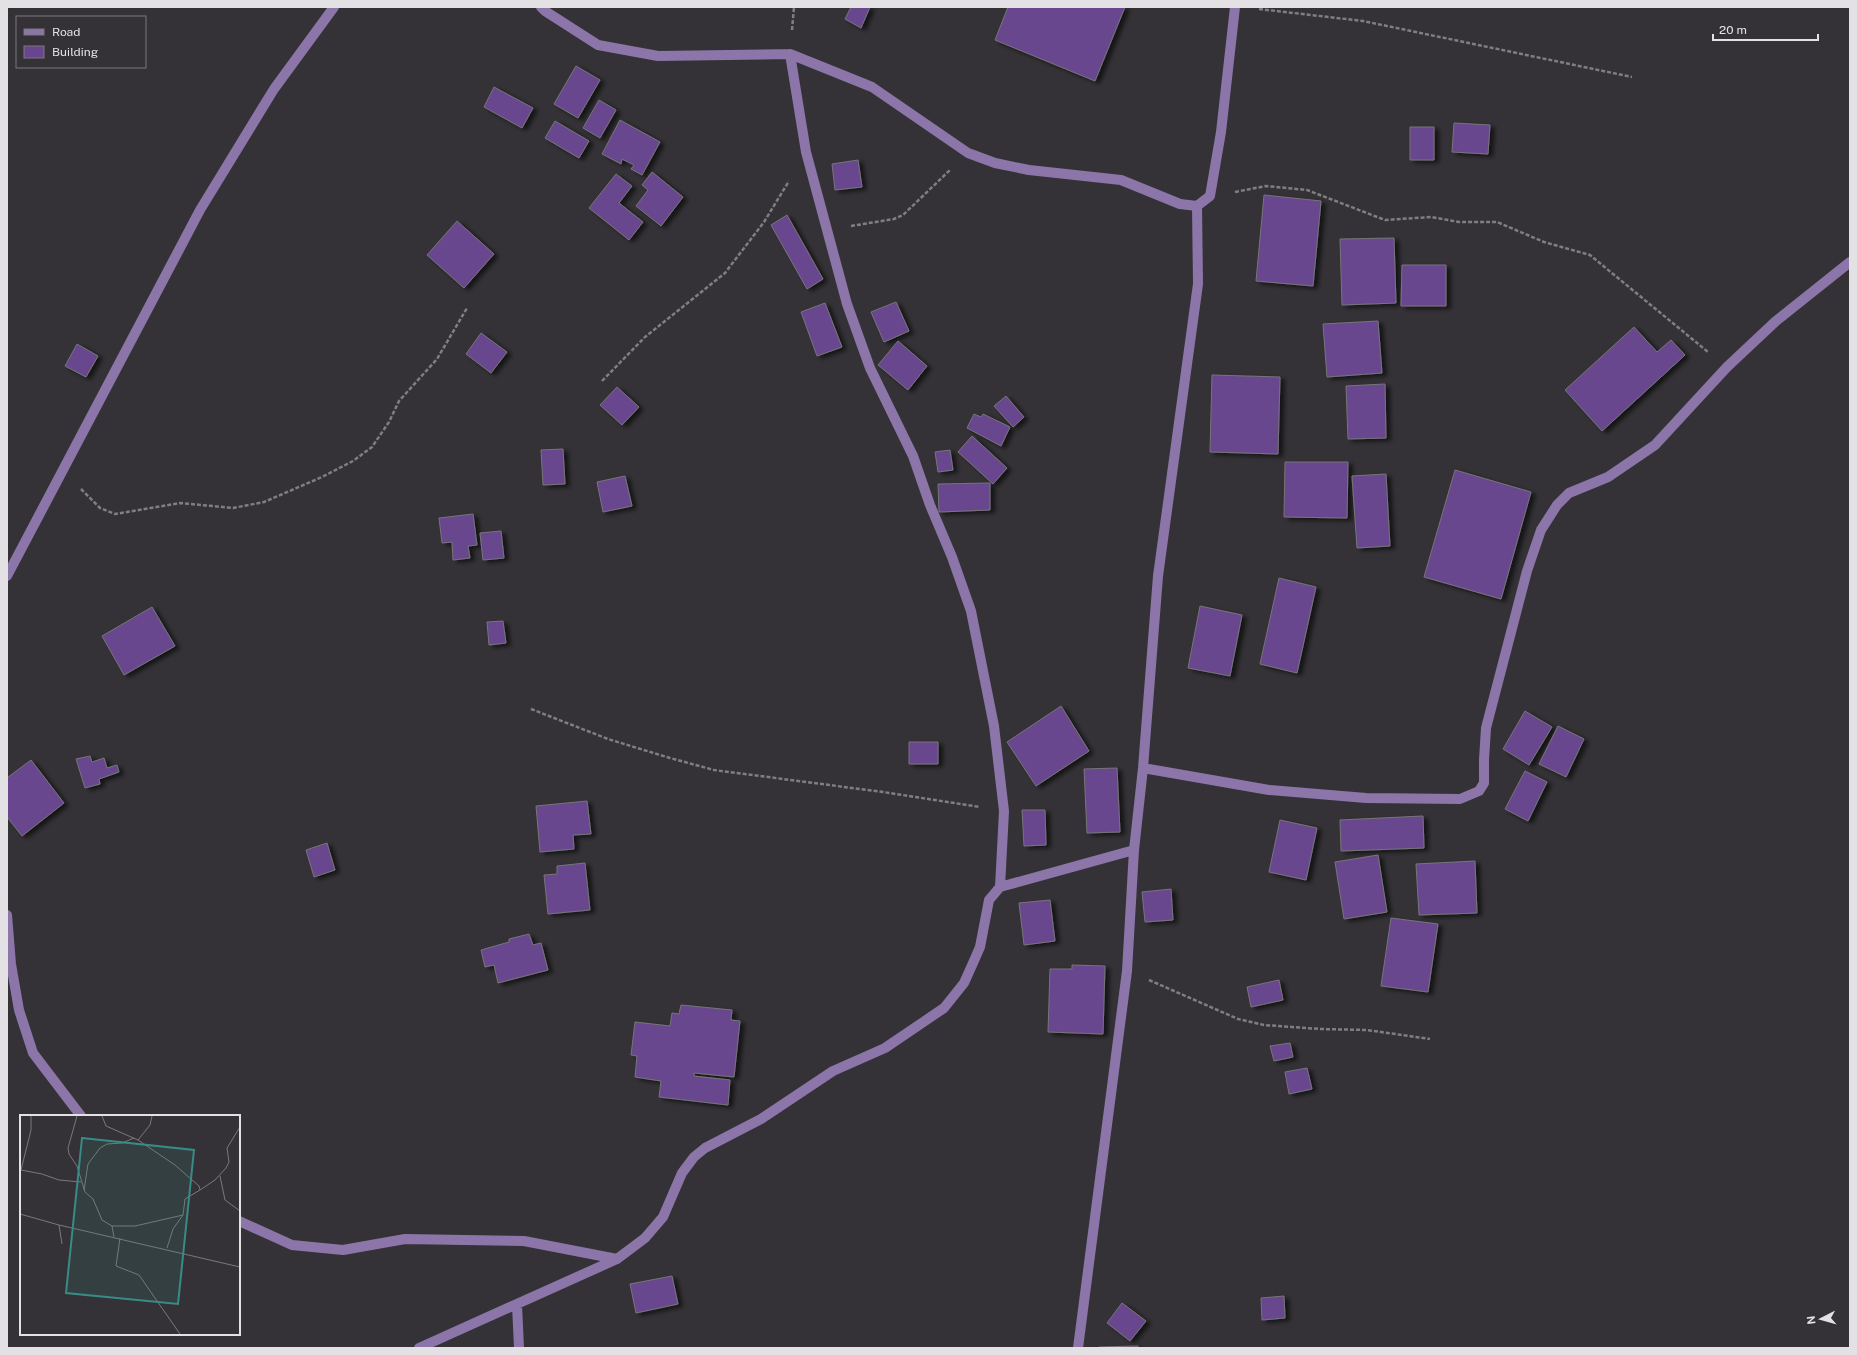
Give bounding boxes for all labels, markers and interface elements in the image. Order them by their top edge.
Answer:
legend [16,16,146,68]
scale bar [1713,16,1818,42]
text: 20 m [1719,23,1747,37]
text: Road [52,25,80,39]
text: Building [52,45,98,59]
inset map [20,1115,240,1335]
north arrow [1801,1299,1841,1339]
text: N [1805,1315,1817,1325]

